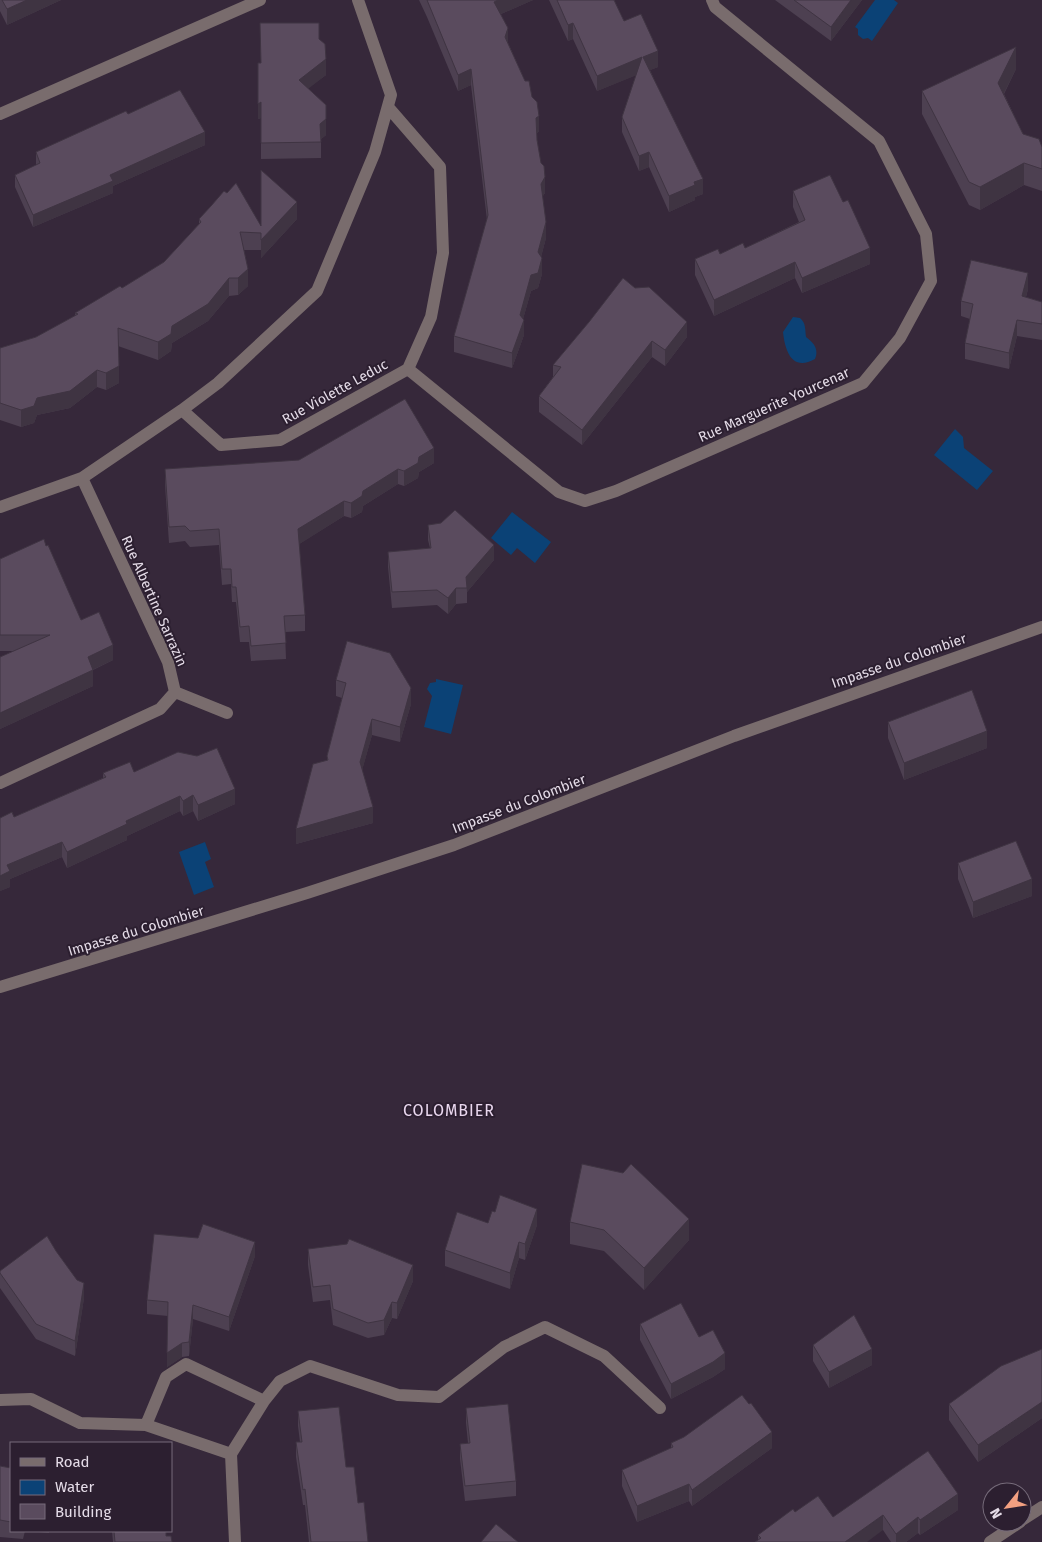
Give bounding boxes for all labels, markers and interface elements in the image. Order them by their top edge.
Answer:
street label: Rue Violette Leduc [279,356,391,428]
street label: Rue Marguerite Yourcenar [696,364,853,446]
street label: Rue Albertine Sarrazin [117,533,191,669]
street label: Impasse du Colombier [829,630,969,692]
street label: Impasse du Colombier [450,770,589,837]
street label: Impasse du Colombier [66,902,207,960]
district label: COLOMBIER [403,1101,495,1120]
legend [10,1442,172,1532]
text: Road [55,1453,90,1471]
text: Water [55,1478,94,1496]
north arrow [982,1482,1032,1532]
text: Building [55,1503,111,1521]
text: N [986,1505,1006,1522]

